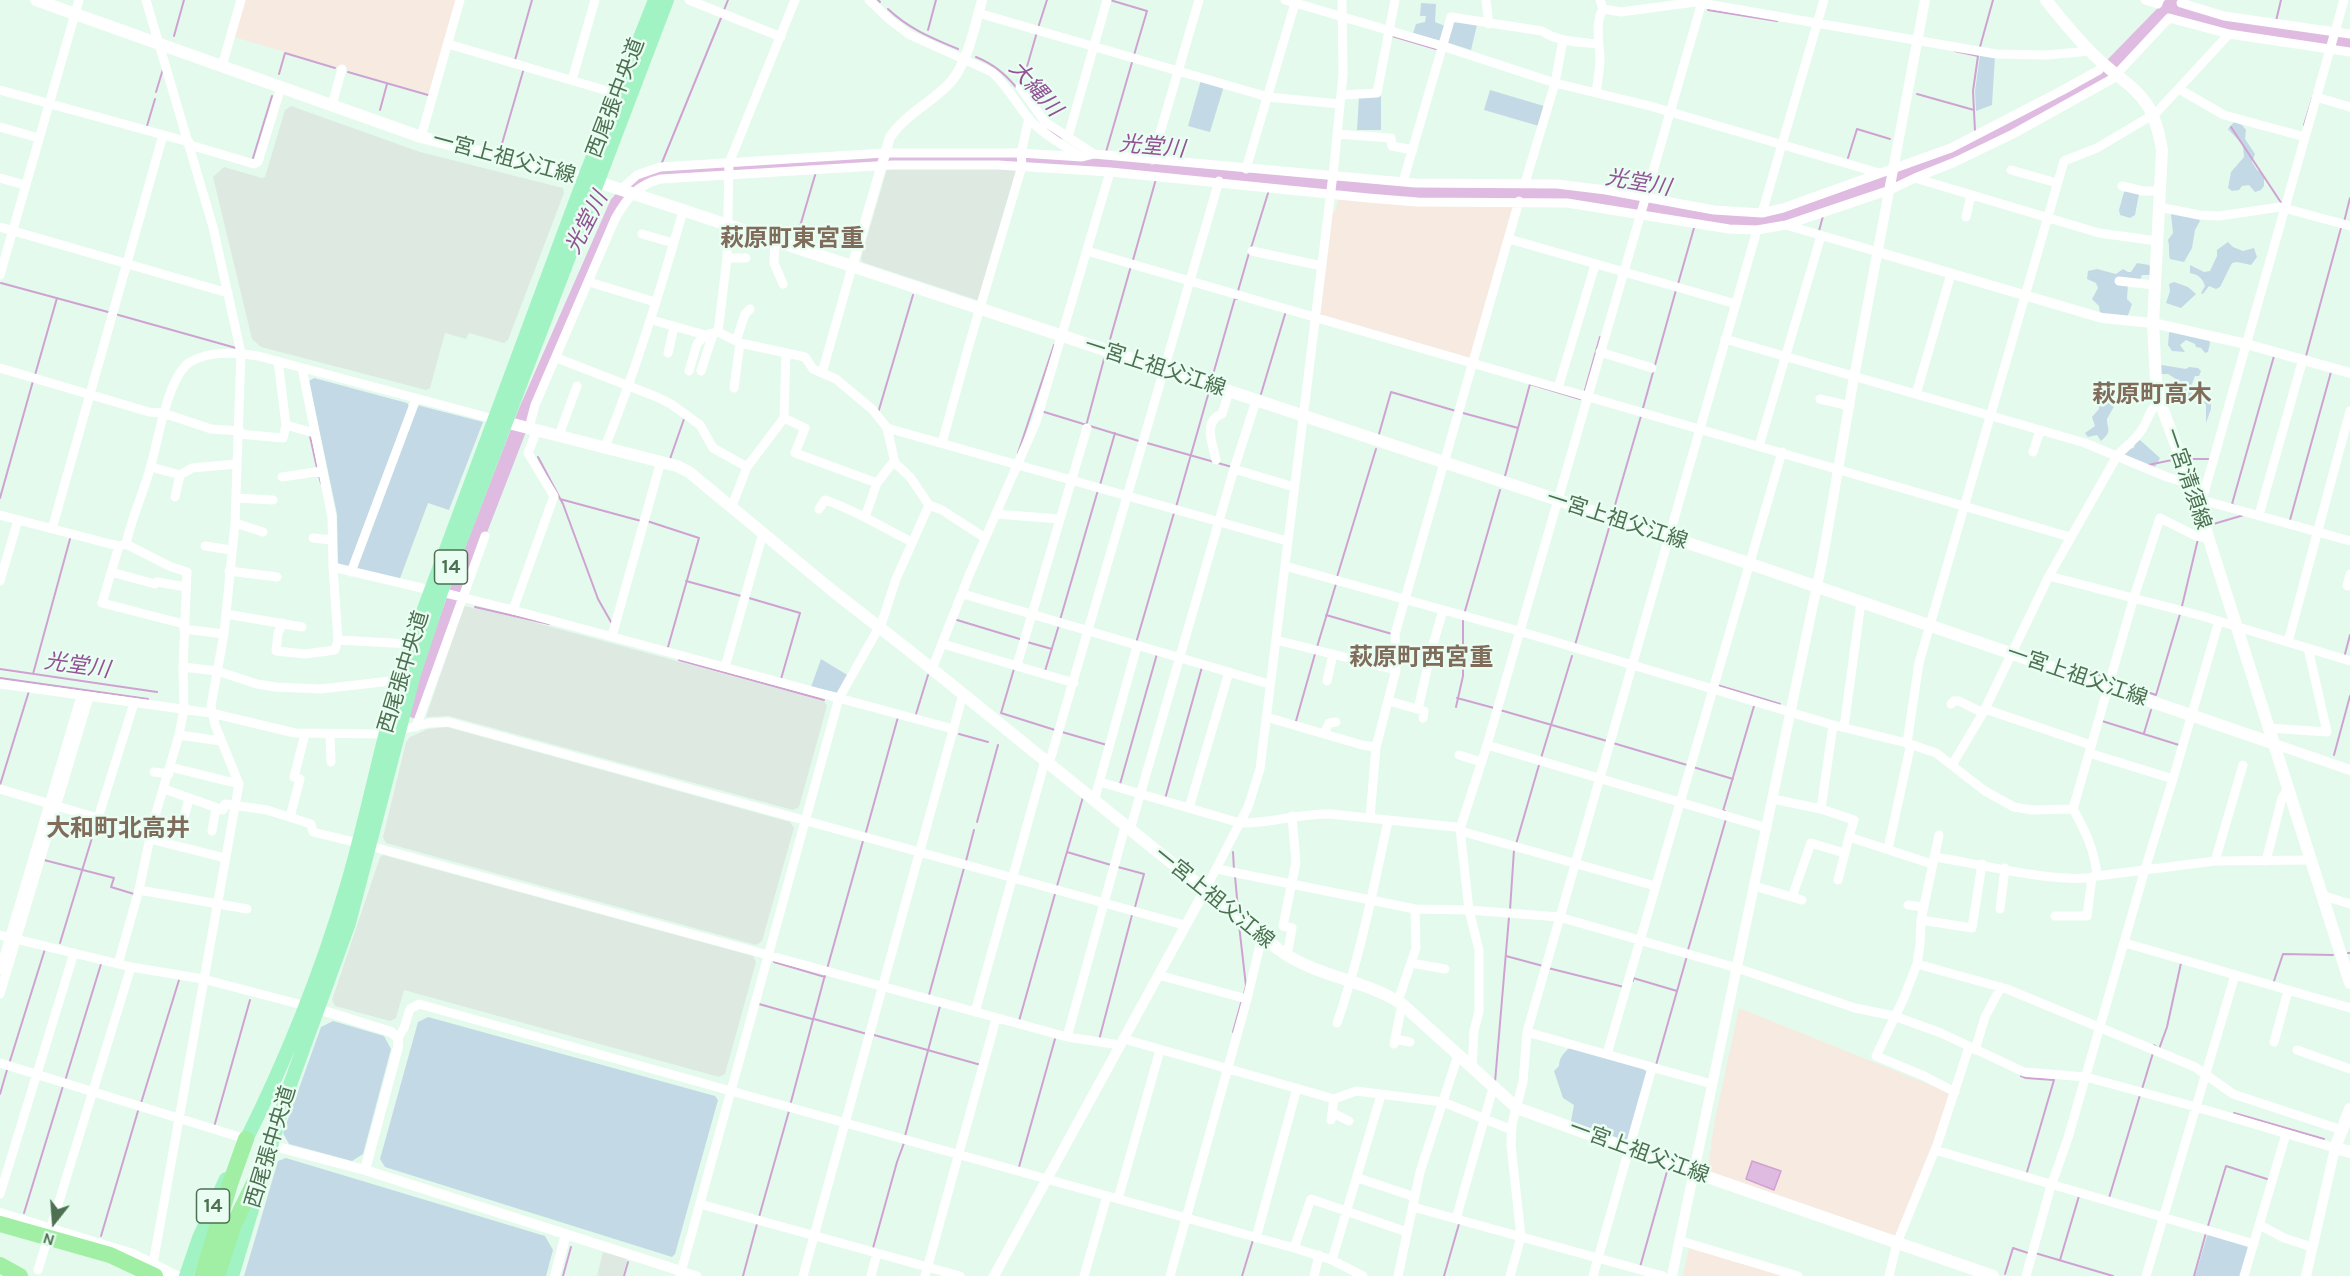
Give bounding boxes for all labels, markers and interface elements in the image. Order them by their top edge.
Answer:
street label: 西尾張中央道 [582,35,650,161]
water label: 大縄川 [1003,56,1067,122]
street label: 一宮上祖父江線 [430,127,578,189]
water label: 光堂川 [1118,131,1186,163]
water label: 光堂川 [1603,164,1673,202]
water label: 光堂川 [560,188,614,258]
district label: 萩原町東宮重 [720,225,864,253]
street label: 一宮上祖父江線 [1081,332,1229,402]
district label: 萩原町高木 [2092,381,2212,409]
street label: 一宮清須線 [2158,425,2216,533]
street label: 一宮上祖父江線 [1543,485,1691,555]
road number: 14 [434,550,468,584]
street label: 西尾張中央道 [374,608,434,736]
street label: 一宮上祖父江線 [2003,640,2151,712]
district label: 萩原町西宮重 [1349,644,1493,672]
water label: 光堂川 [42,648,112,684]
district label: 大和町北高井 [46,815,190,843]
street label: 一宮上祖父江線 [1149,842,1279,954]
street label: 西尾張中央道 [241,1083,301,1211]
street label: 一宮上祖父江線 [1566,1115,1712,1189]
road number: 14 [196,1189,230,1223]
north arrow [24,1192,84,1252]
text: N [40,1229,57,1250]

